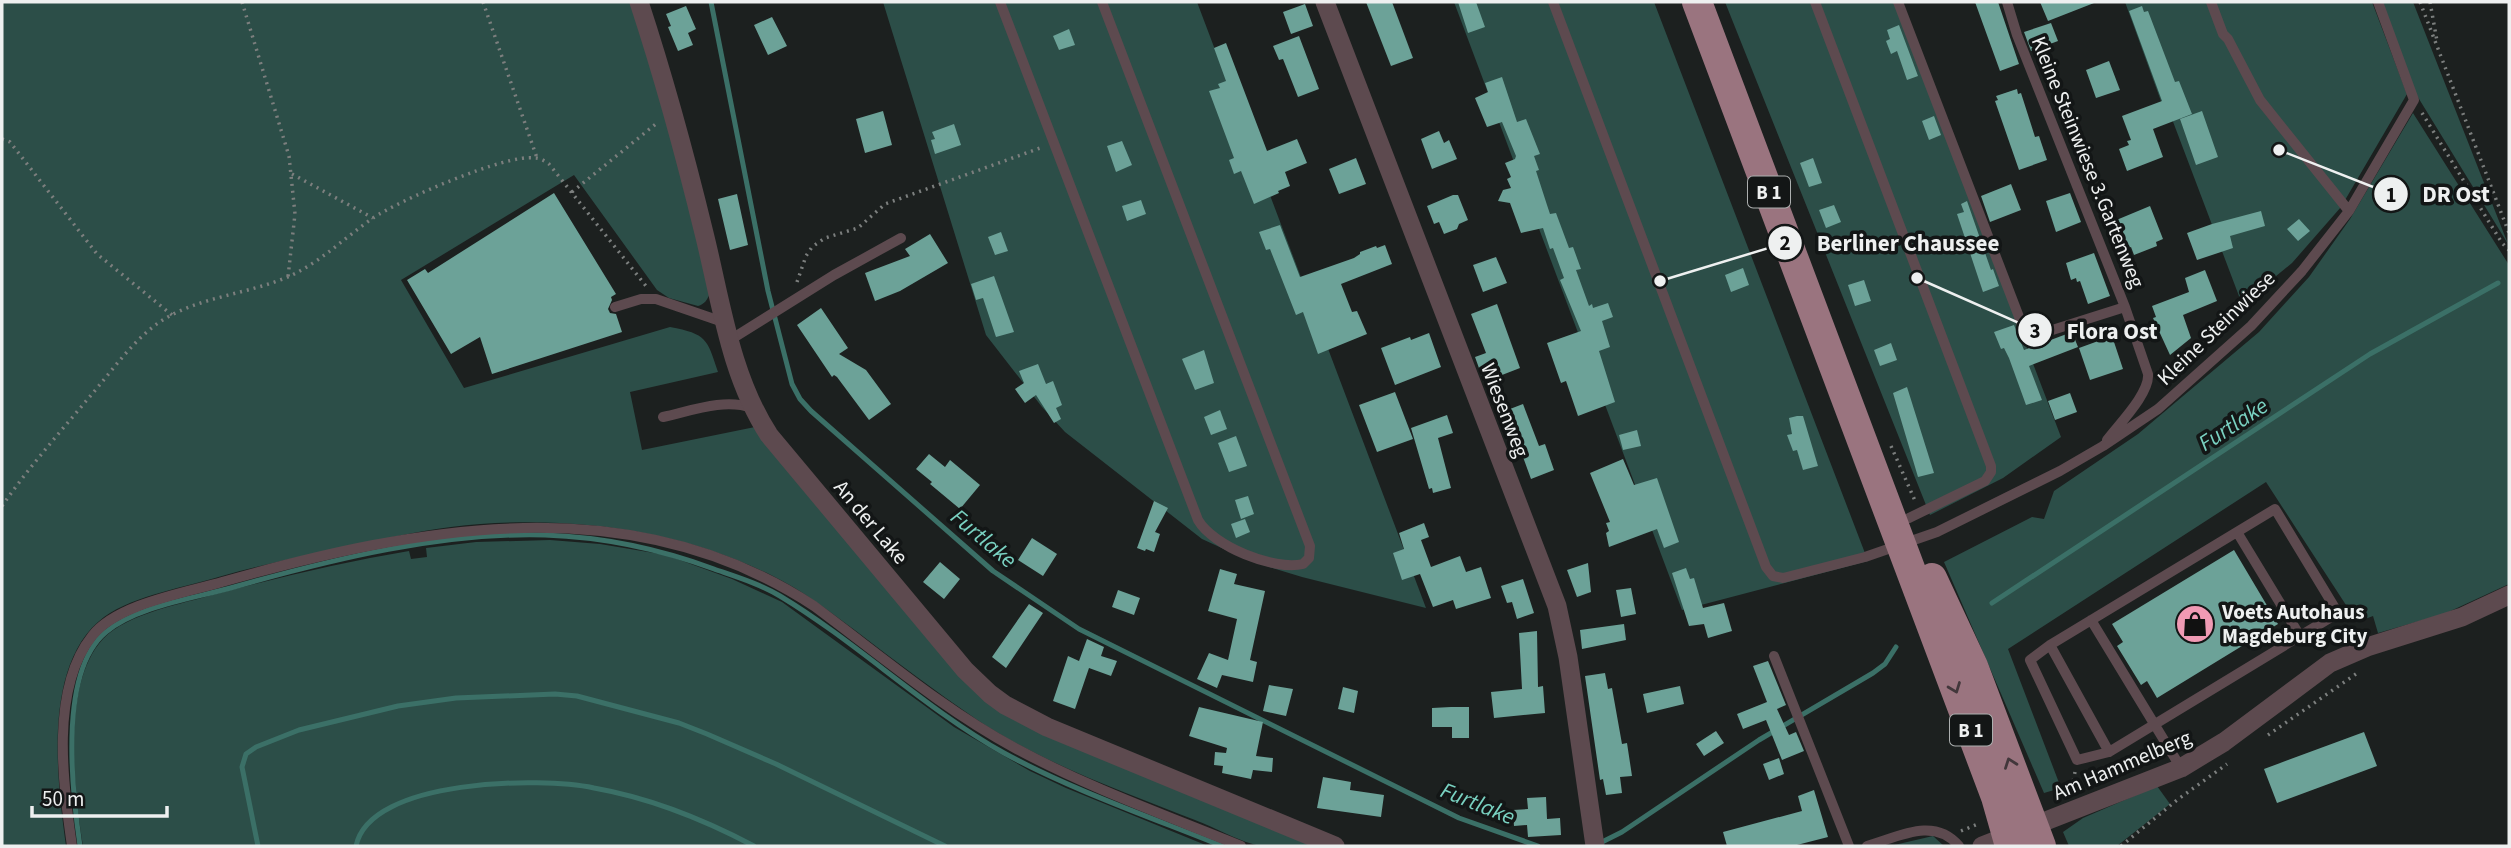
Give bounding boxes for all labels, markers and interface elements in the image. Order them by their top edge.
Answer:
street label: Kleine Steinwiese 3.Gartenweg [2024,32,2152,293]
callout: DR Ost [2373,172,2504,216]
road number: B 1 [1748,176,1790,208]
text: DR Ost [2422,178,2490,211]
text: 1 [2385,180,2397,210]
callout: Berliner Chaussee [1768,221,2013,265]
text: Berliner Chaussee [1817,227,1999,260]
text: 2 [1779,228,1791,258]
street label: Kleine Steinwiese [2150,264,2282,392]
callout: Flora Ost [2017,308,2171,352]
text: Flora Ost [2067,315,2158,348]
text: 3 [2029,316,2041,346]
street label: Wiesenweg [1473,359,1537,462]
water label: Furtlake [2192,389,2275,459]
street label: An der Lake [827,473,915,571]
water label: Furtlake [943,501,1024,576]
place label: Voets Autohaus Magdeburg City [2221,597,2367,651]
shop icon: Voets Autohaus Magdeburg City [2174,603,2216,645]
one-way arrow [1946,681,1960,693]
road number: B 1 [1950,715,1992,746]
street label: Am Hammelberg [2048,722,2196,808]
one-way arrow [2005,757,2019,769]
scale bar [32,774,166,818]
water label: Furtlake [1436,774,1520,833]
text: 50 m [42,784,84,814]

